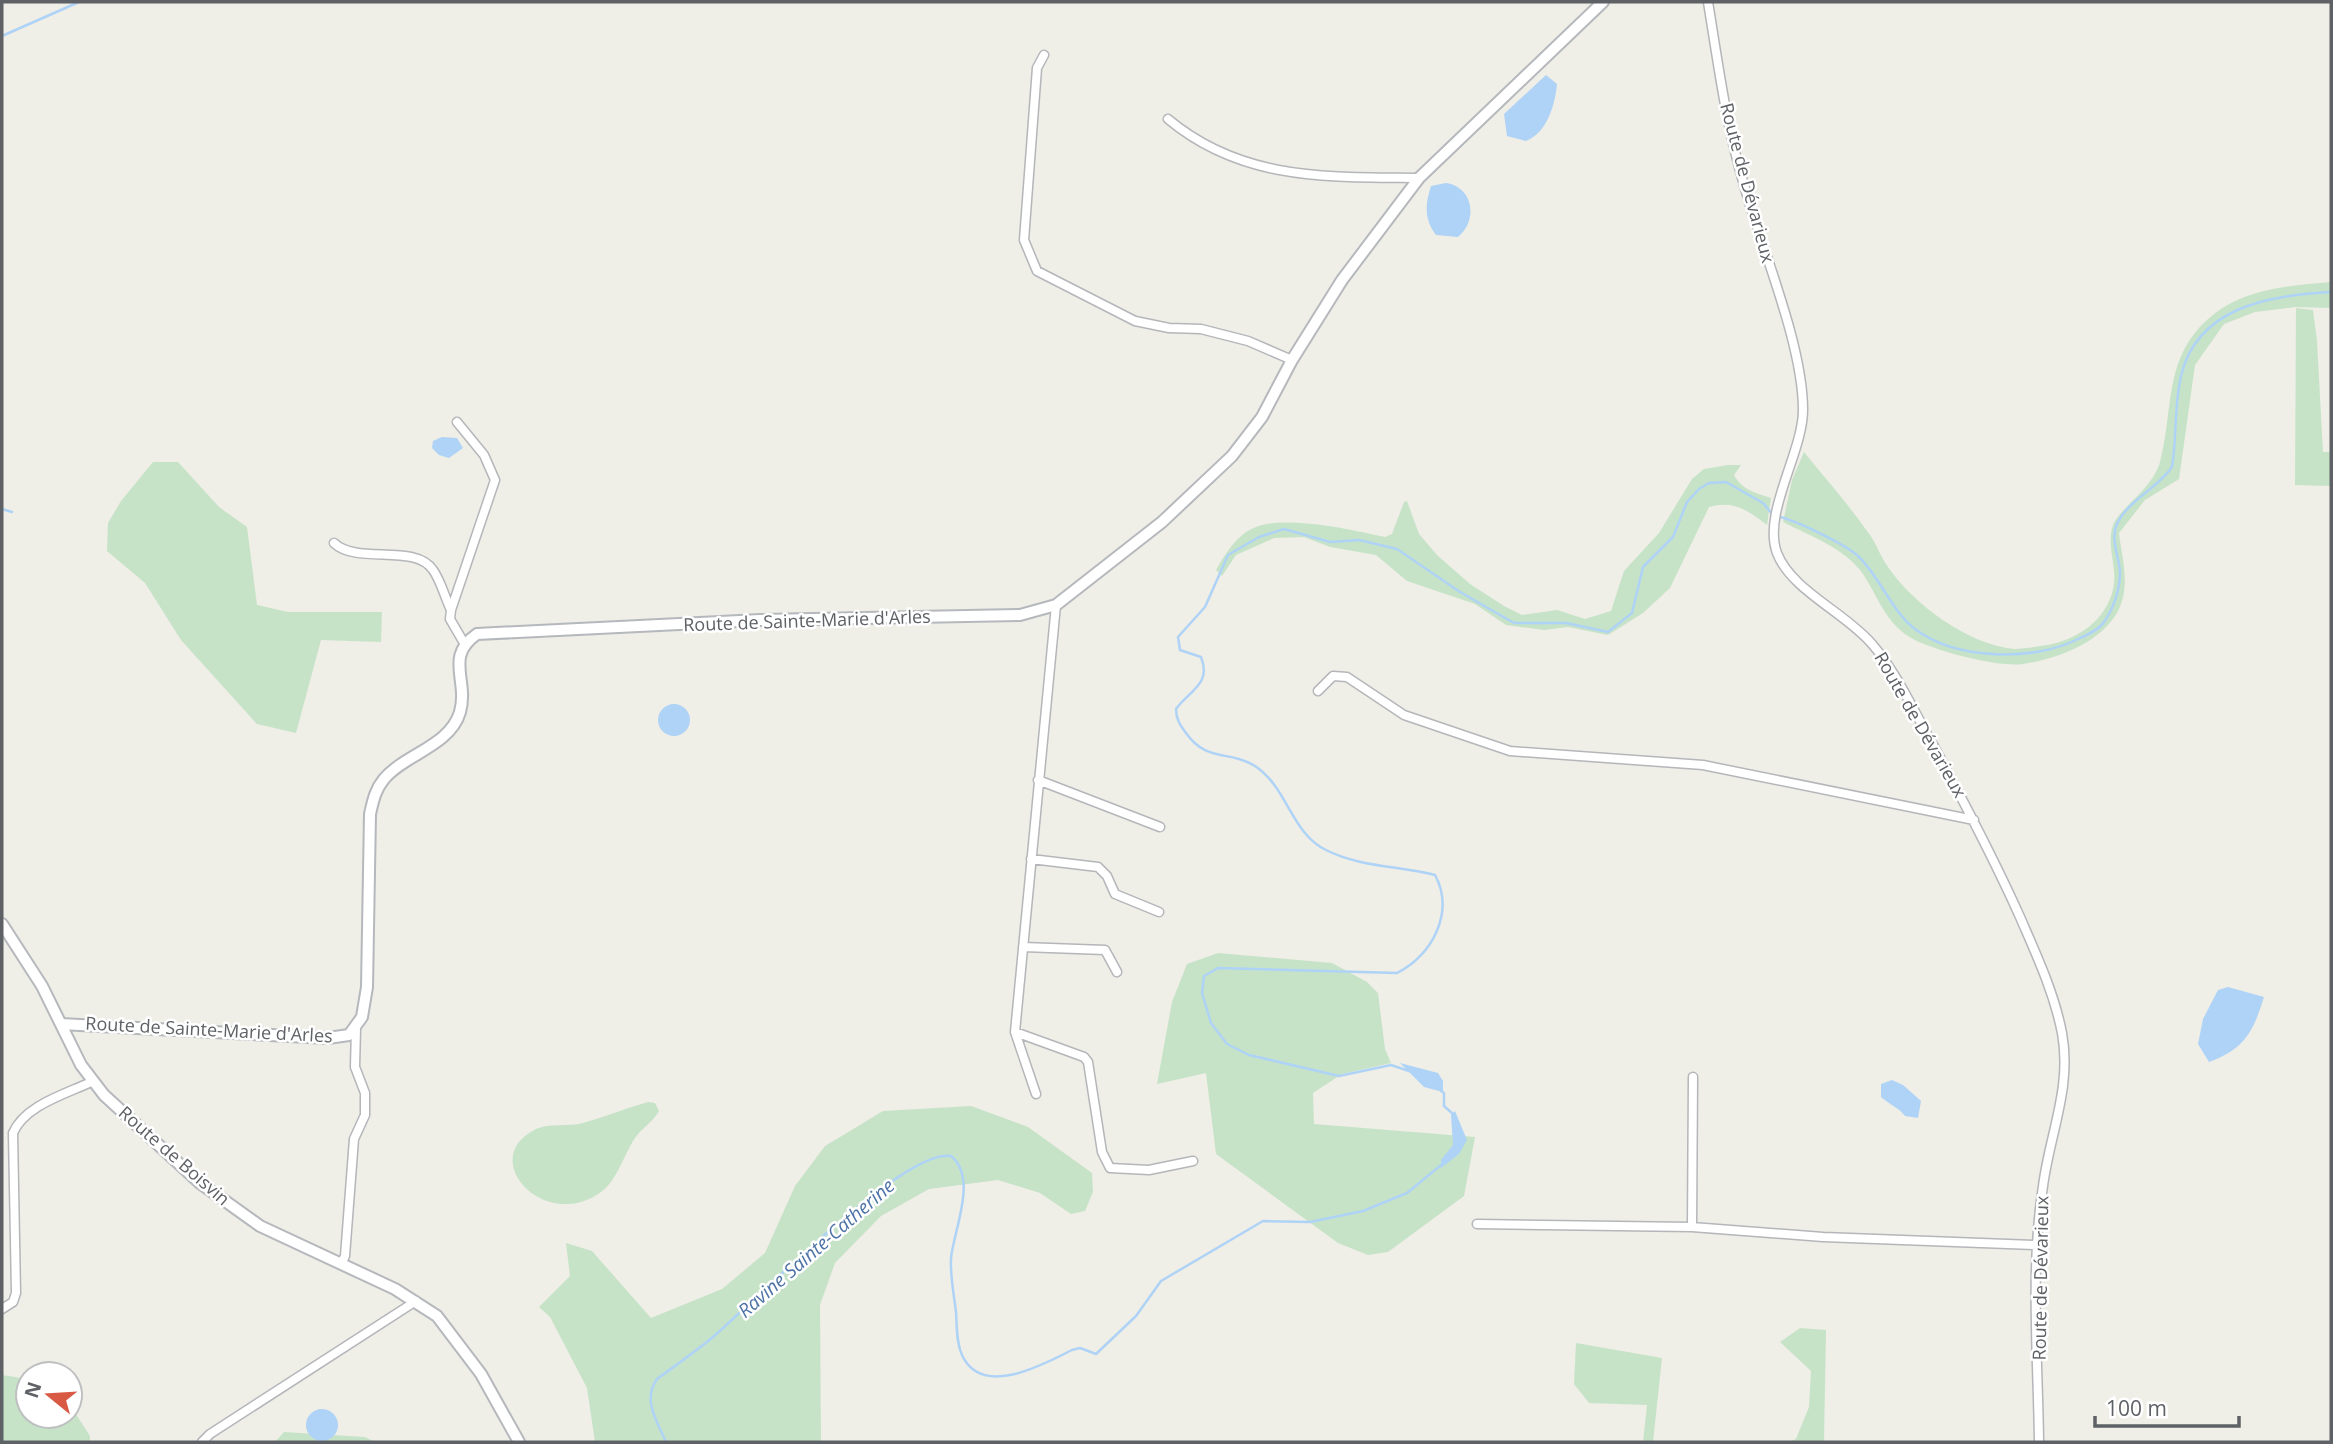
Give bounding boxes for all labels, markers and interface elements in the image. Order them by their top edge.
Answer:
street label: Route de Dévarieux [1715,100,1781,266]
street label: Route de Sainte-Marie d'Arles [683,604,931,636]
street label: Route de Dévarieux [1869,647,1973,802]
street label: Route de Sainte-Marie d'Arles [85,1011,333,1047]
street label: Route de Boisvin [114,1100,235,1210]
water label: Ravine Sainte-Catherine [732,1173,900,1323]
street label: Route de Dévarieux [2027,1195,2053,1360]
north arrow [14,1360,84,1430]
text: N [18,1378,48,1401]
scale bar [2095,1384,2238,1428]
text: 100 m [2106,1394,2167,1422]

